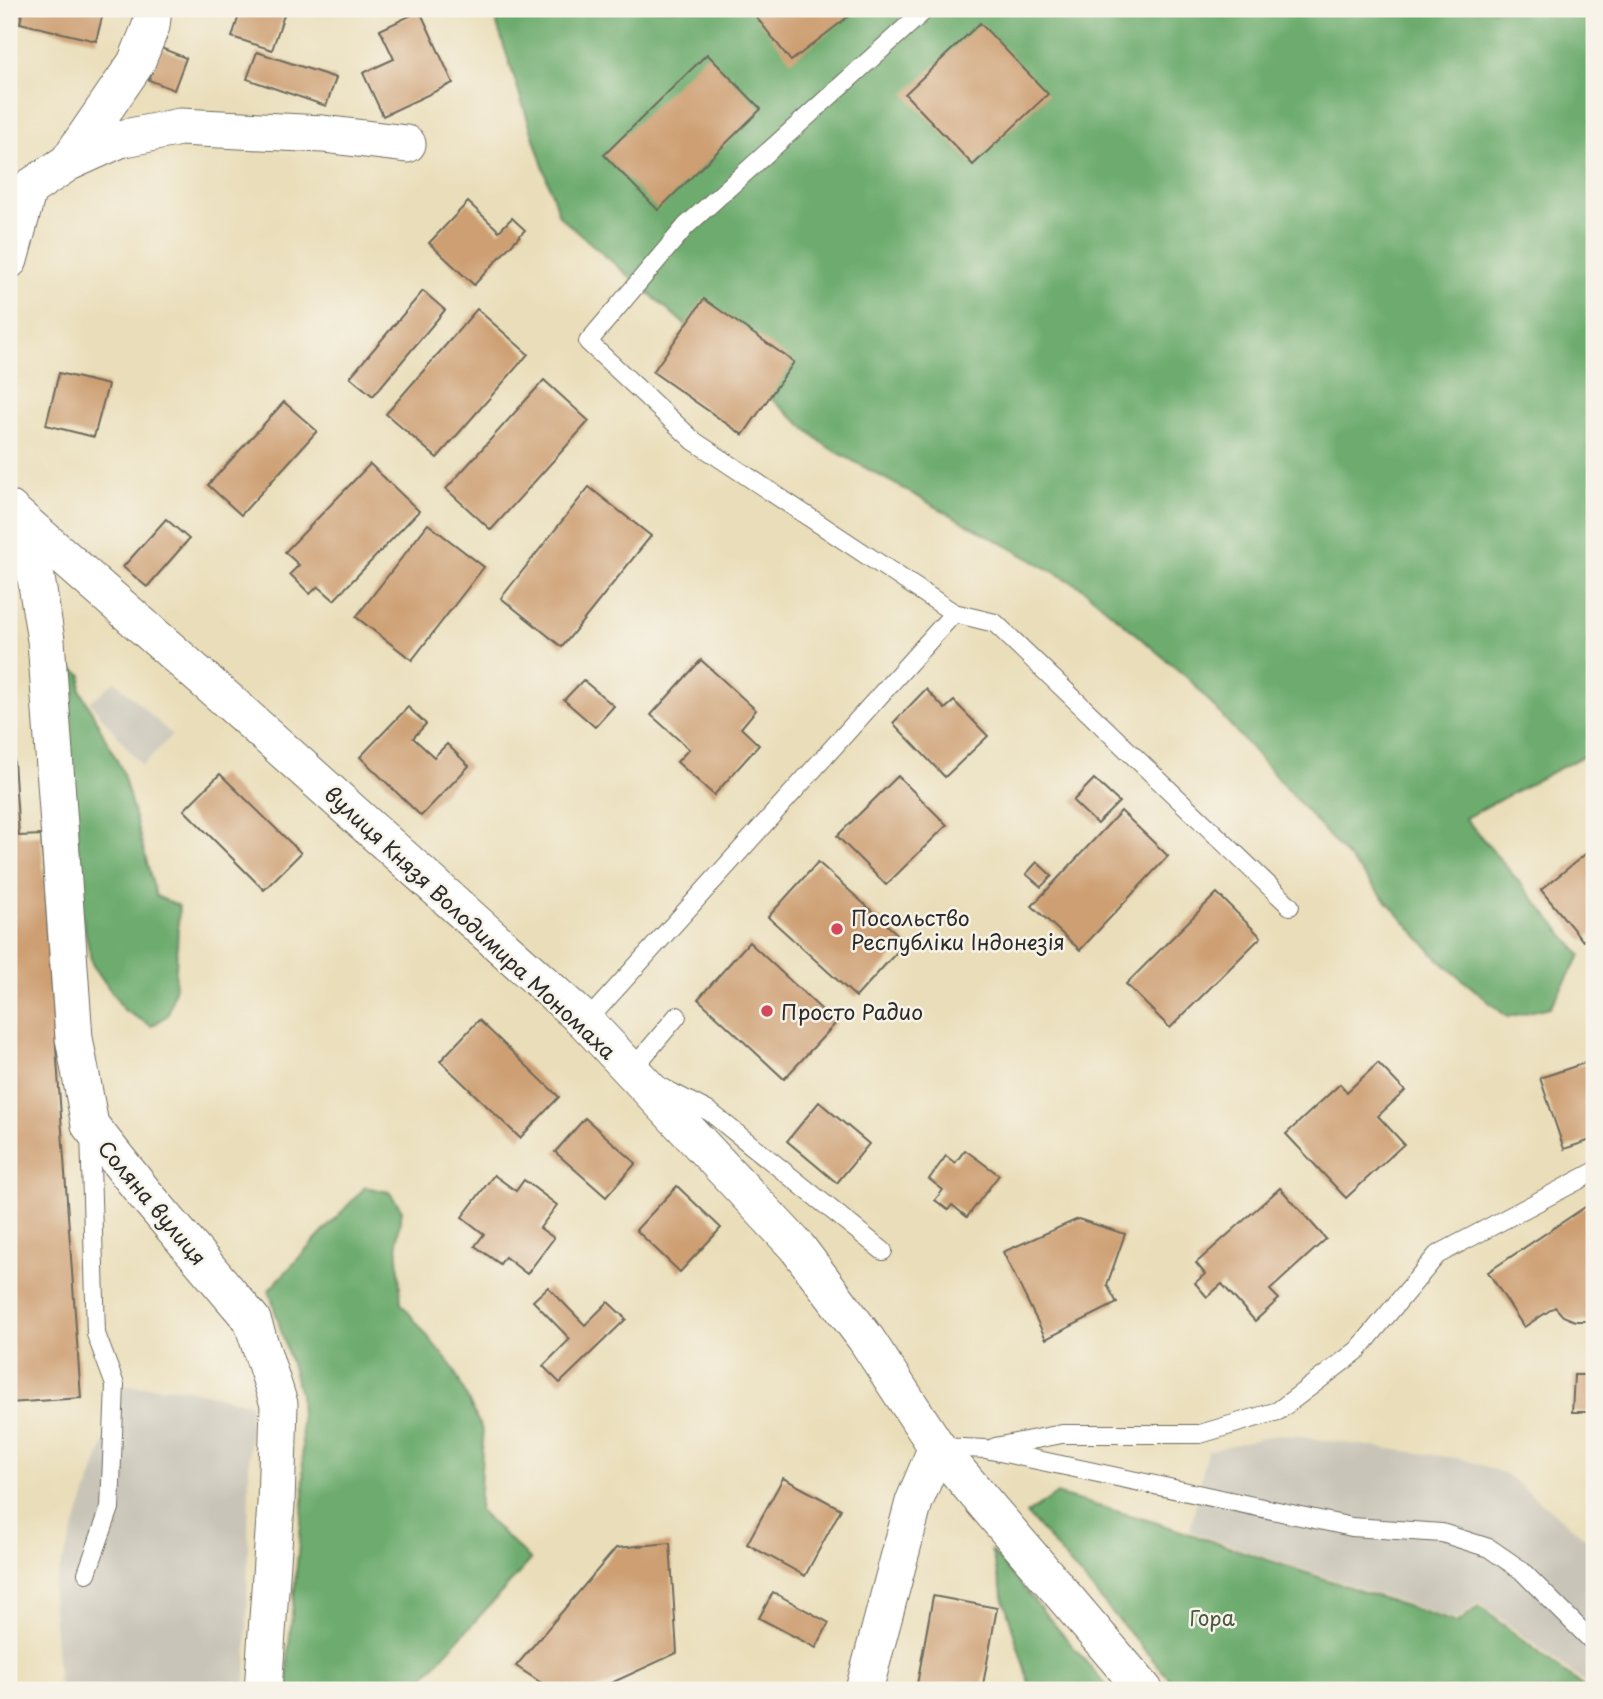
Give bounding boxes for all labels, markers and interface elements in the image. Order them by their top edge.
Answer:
street label: вулиця Князя Володимира Мономаха [318,778,625,1067]
place label: Посольство Республіки Індонезія [851,901,1065,957]
marker: Посольство Республіки Індонезія [829,921,845,937]
place label: Просто Радио [781,995,923,1027]
marker: Просто Радио [759,1003,775,1019]
street label: Соляна вулиця [91,1132,215,1272]
park label: Гора [1189,1601,1235,1633]

